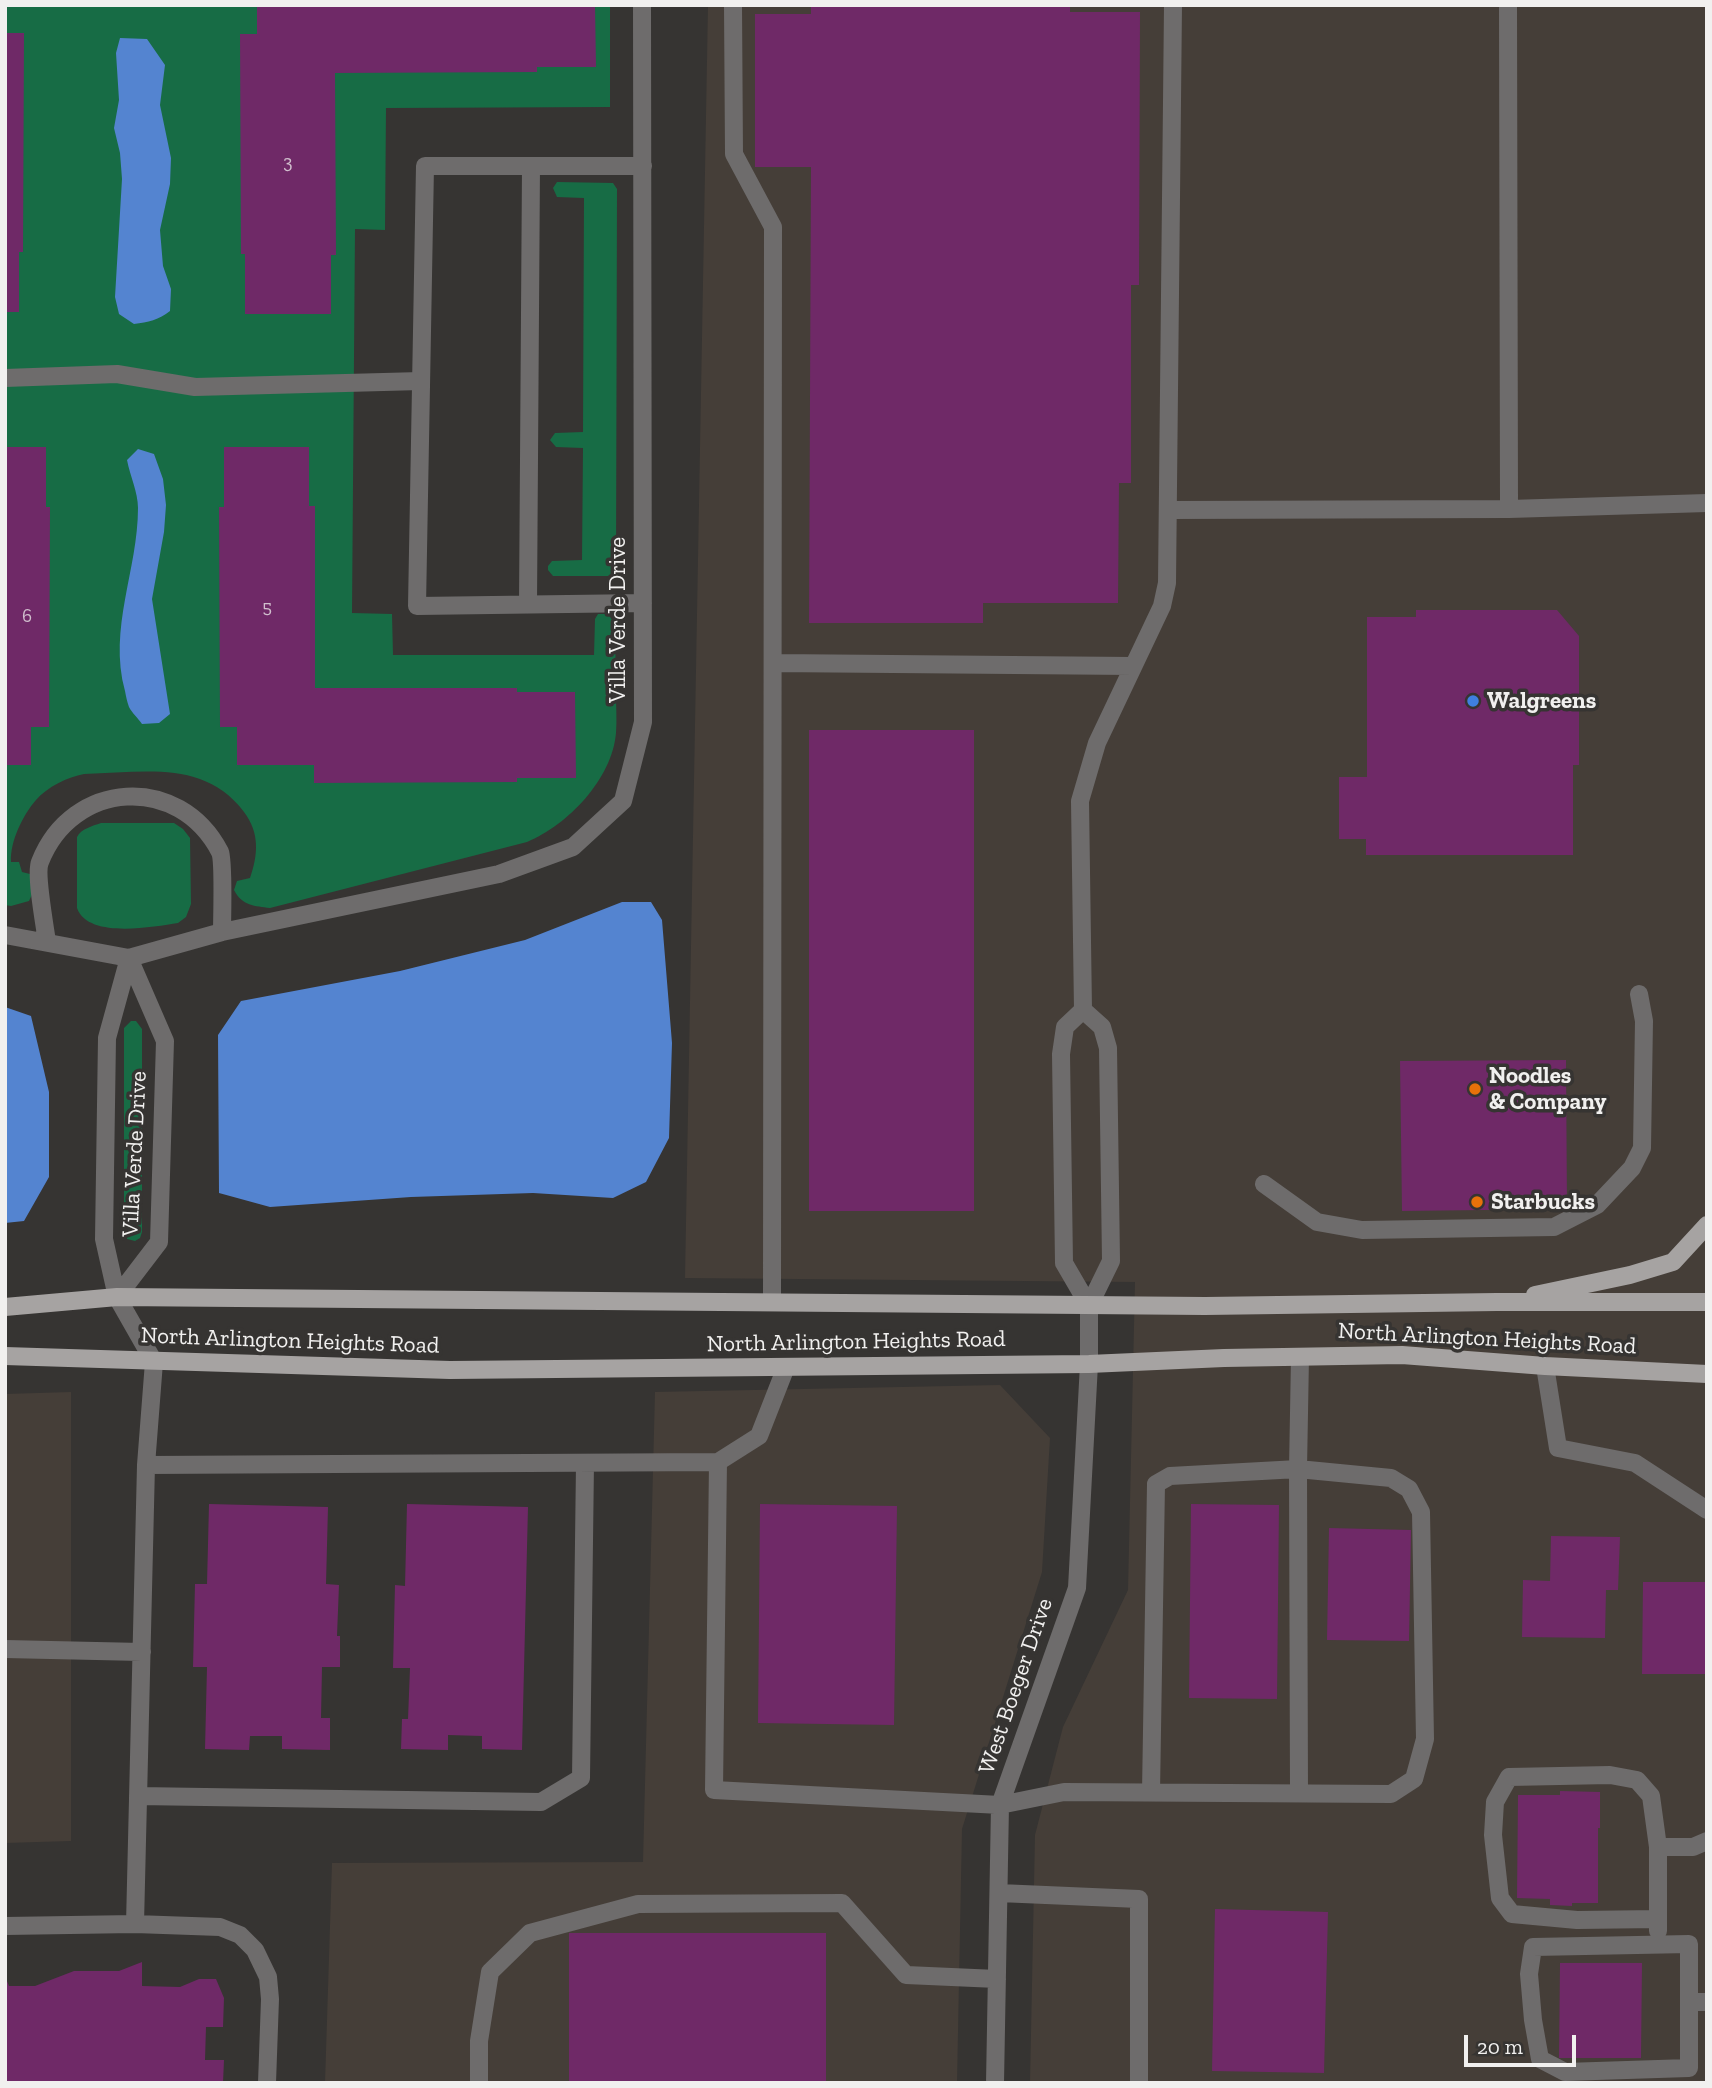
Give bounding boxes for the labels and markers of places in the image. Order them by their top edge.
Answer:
place label: Walgreens [1487,687,1596,715]
marker: Walgreens [1465,693,1481,709]
place label: Noodles & Company [1489,1062,1607,1116]
marker: Noodles & Company [1467,1081,1483,1097]
place label: Starbucks [1491,1188,1595,1216]
marker: Starbucks [1469,1194,1485,1210]

